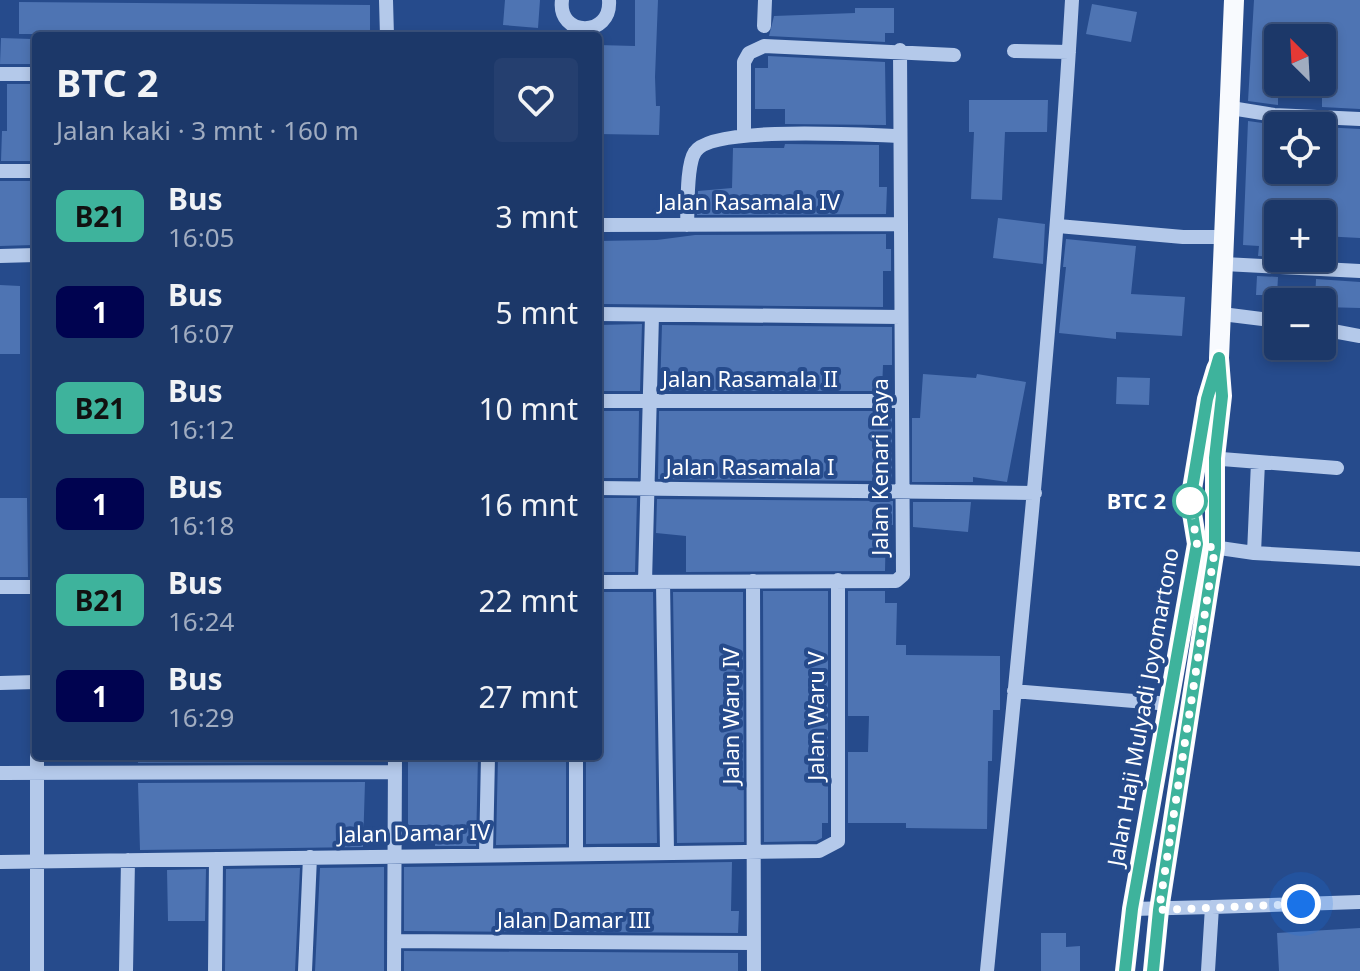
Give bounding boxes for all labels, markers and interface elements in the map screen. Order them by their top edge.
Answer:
north arrow [1264,24,1336,96]
map controls [1264,24,1336,360]
text: BTC 2 [56,56,158,108]
button: heart [494,58,578,142]
text: Jalan kaki · 3 mnt · 160 m [56,112,359,148]
button: locate [1264,112,1336,184]
text: Bus [168,178,223,219]
street label: Jalan Rasamala IV [656,186,841,216]
text: 3 mnt [496,196,578,237]
text: B21 [75,197,125,235]
button: + [1264,200,1336,272]
text: 16:05 [168,219,234,255]
text: Bus [168,274,223,315]
button: − [1264,288,1336,360]
text: 5 mnt [496,292,578,333]
text: 1 [92,293,108,331]
text: 16:07 [168,315,234,351]
street label: Jalan Rasamala II [660,363,838,393]
text: Bus [168,370,223,411]
street label: Jalan Kenari Raya [864,378,894,558]
text: 10 mnt [478,388,578,429]
text: B21 [75,389,125,427]
text: 16:12 [168,411,234,447]
street label: Jalan Rasamala I [664,451,834,481]
text: Bus [168,466,223,507]
text: 16 mnt [478,484,578,525]
marker: BTC 2 [1173,484,1207,518]
text: 1 [92,485,108,523]
place label: BTC 2 [1107,485,1166,515]
text: 16:18 [168,507,234,543]
street label: Jalan Haji Mulyadi Joyomartono [1099,545,1185,870]
text: Bus [168,562,223,603]
text: 22 mnt [478,580,578,621]
text: B21 [75,581,125,619]
text: 16:24 [168,603,234,639]
street label: Jalan Waru IV [715,647,745,787]
street label: Jalan Waru V [800,650,830,783]
text: Bus [168,658,223,699]
text: 27 mnt [478,676,578,717]
text: 1 [92,677,108,715]
text: 16:29 [168,699,234,735]
street label: Jalan Damar IV [335,816,491,848]
your location [1281,884,1321,924]
street label: Jalan Damar III [495,904,651,934]

